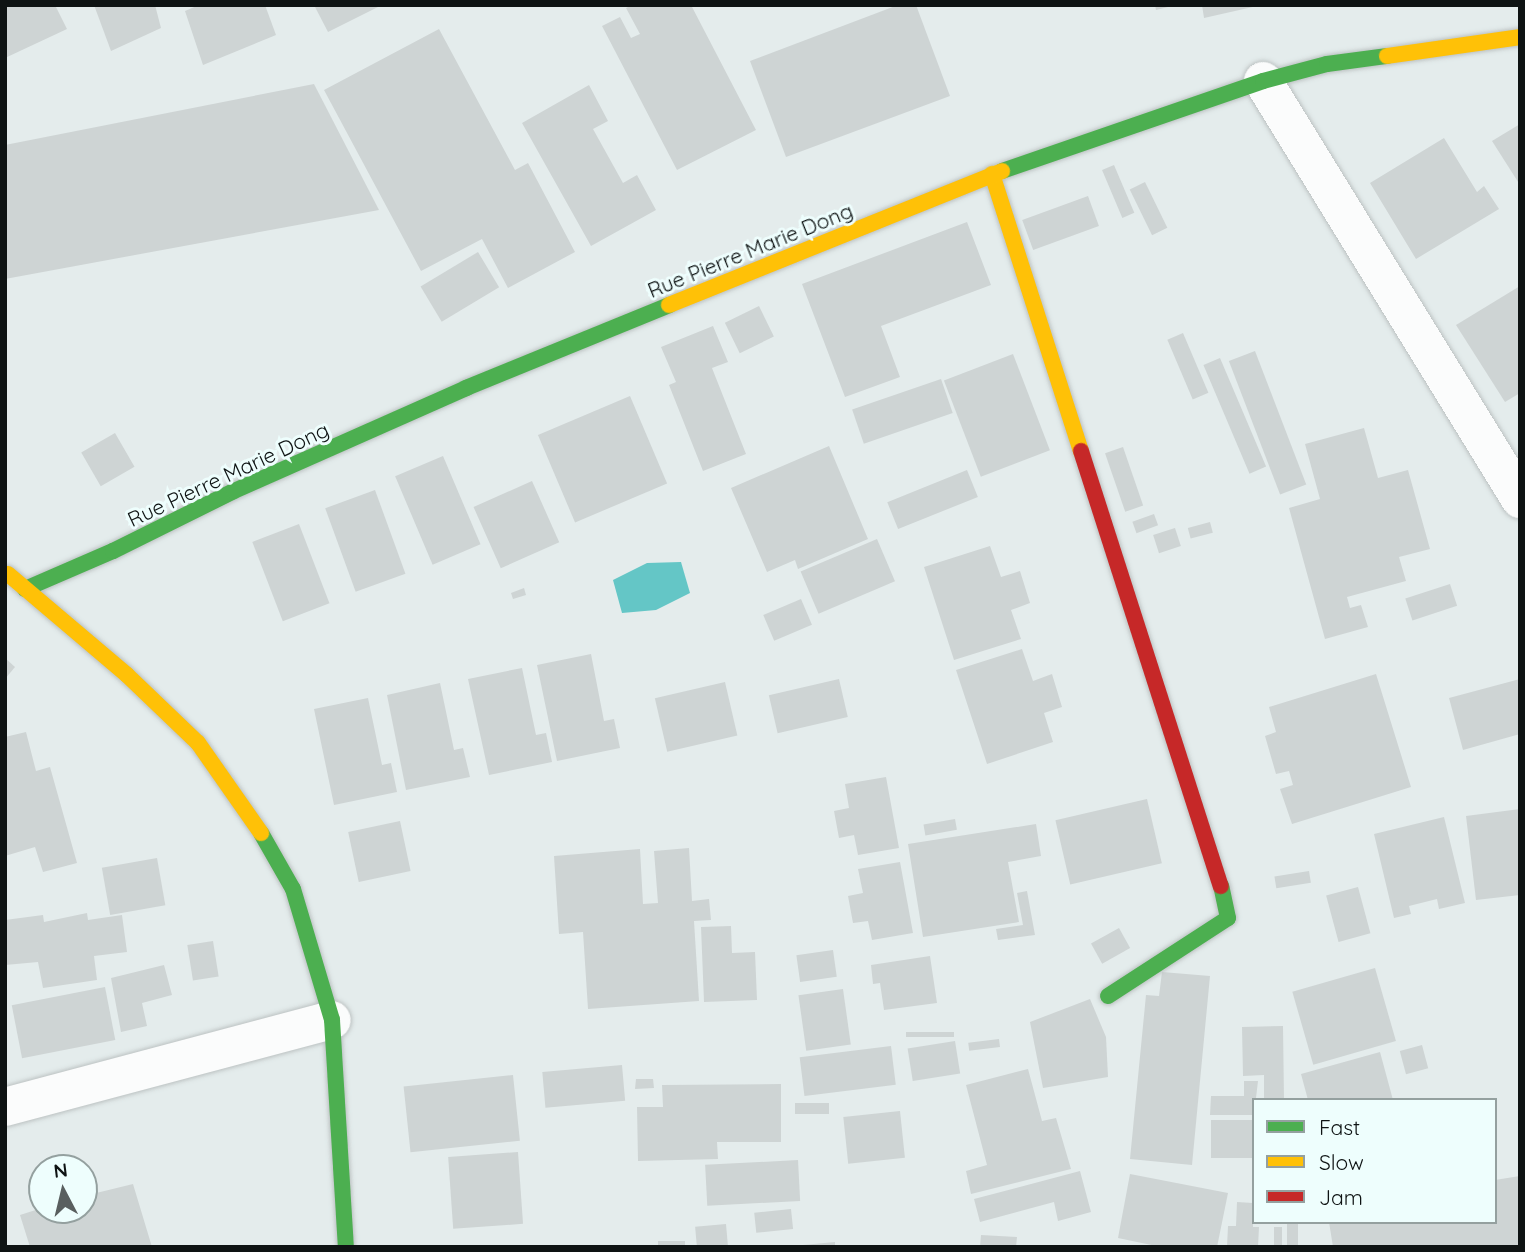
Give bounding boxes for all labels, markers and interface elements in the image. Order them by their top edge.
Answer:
street label: Rue Pierre Marie Dong [644,197,856,303]
street label: Rue Pierre Marie Dong [123,416,333,532]
legend [1252,1098,1497,1224]
text: Fast [1319,1114,1360,1140]
text: Slow [1319,1149,1364,1175]
north arrow [28,1154,98,1224]
text: N [52,1157,69,1183]
text: Jam [1319,1184,1363,1210]

